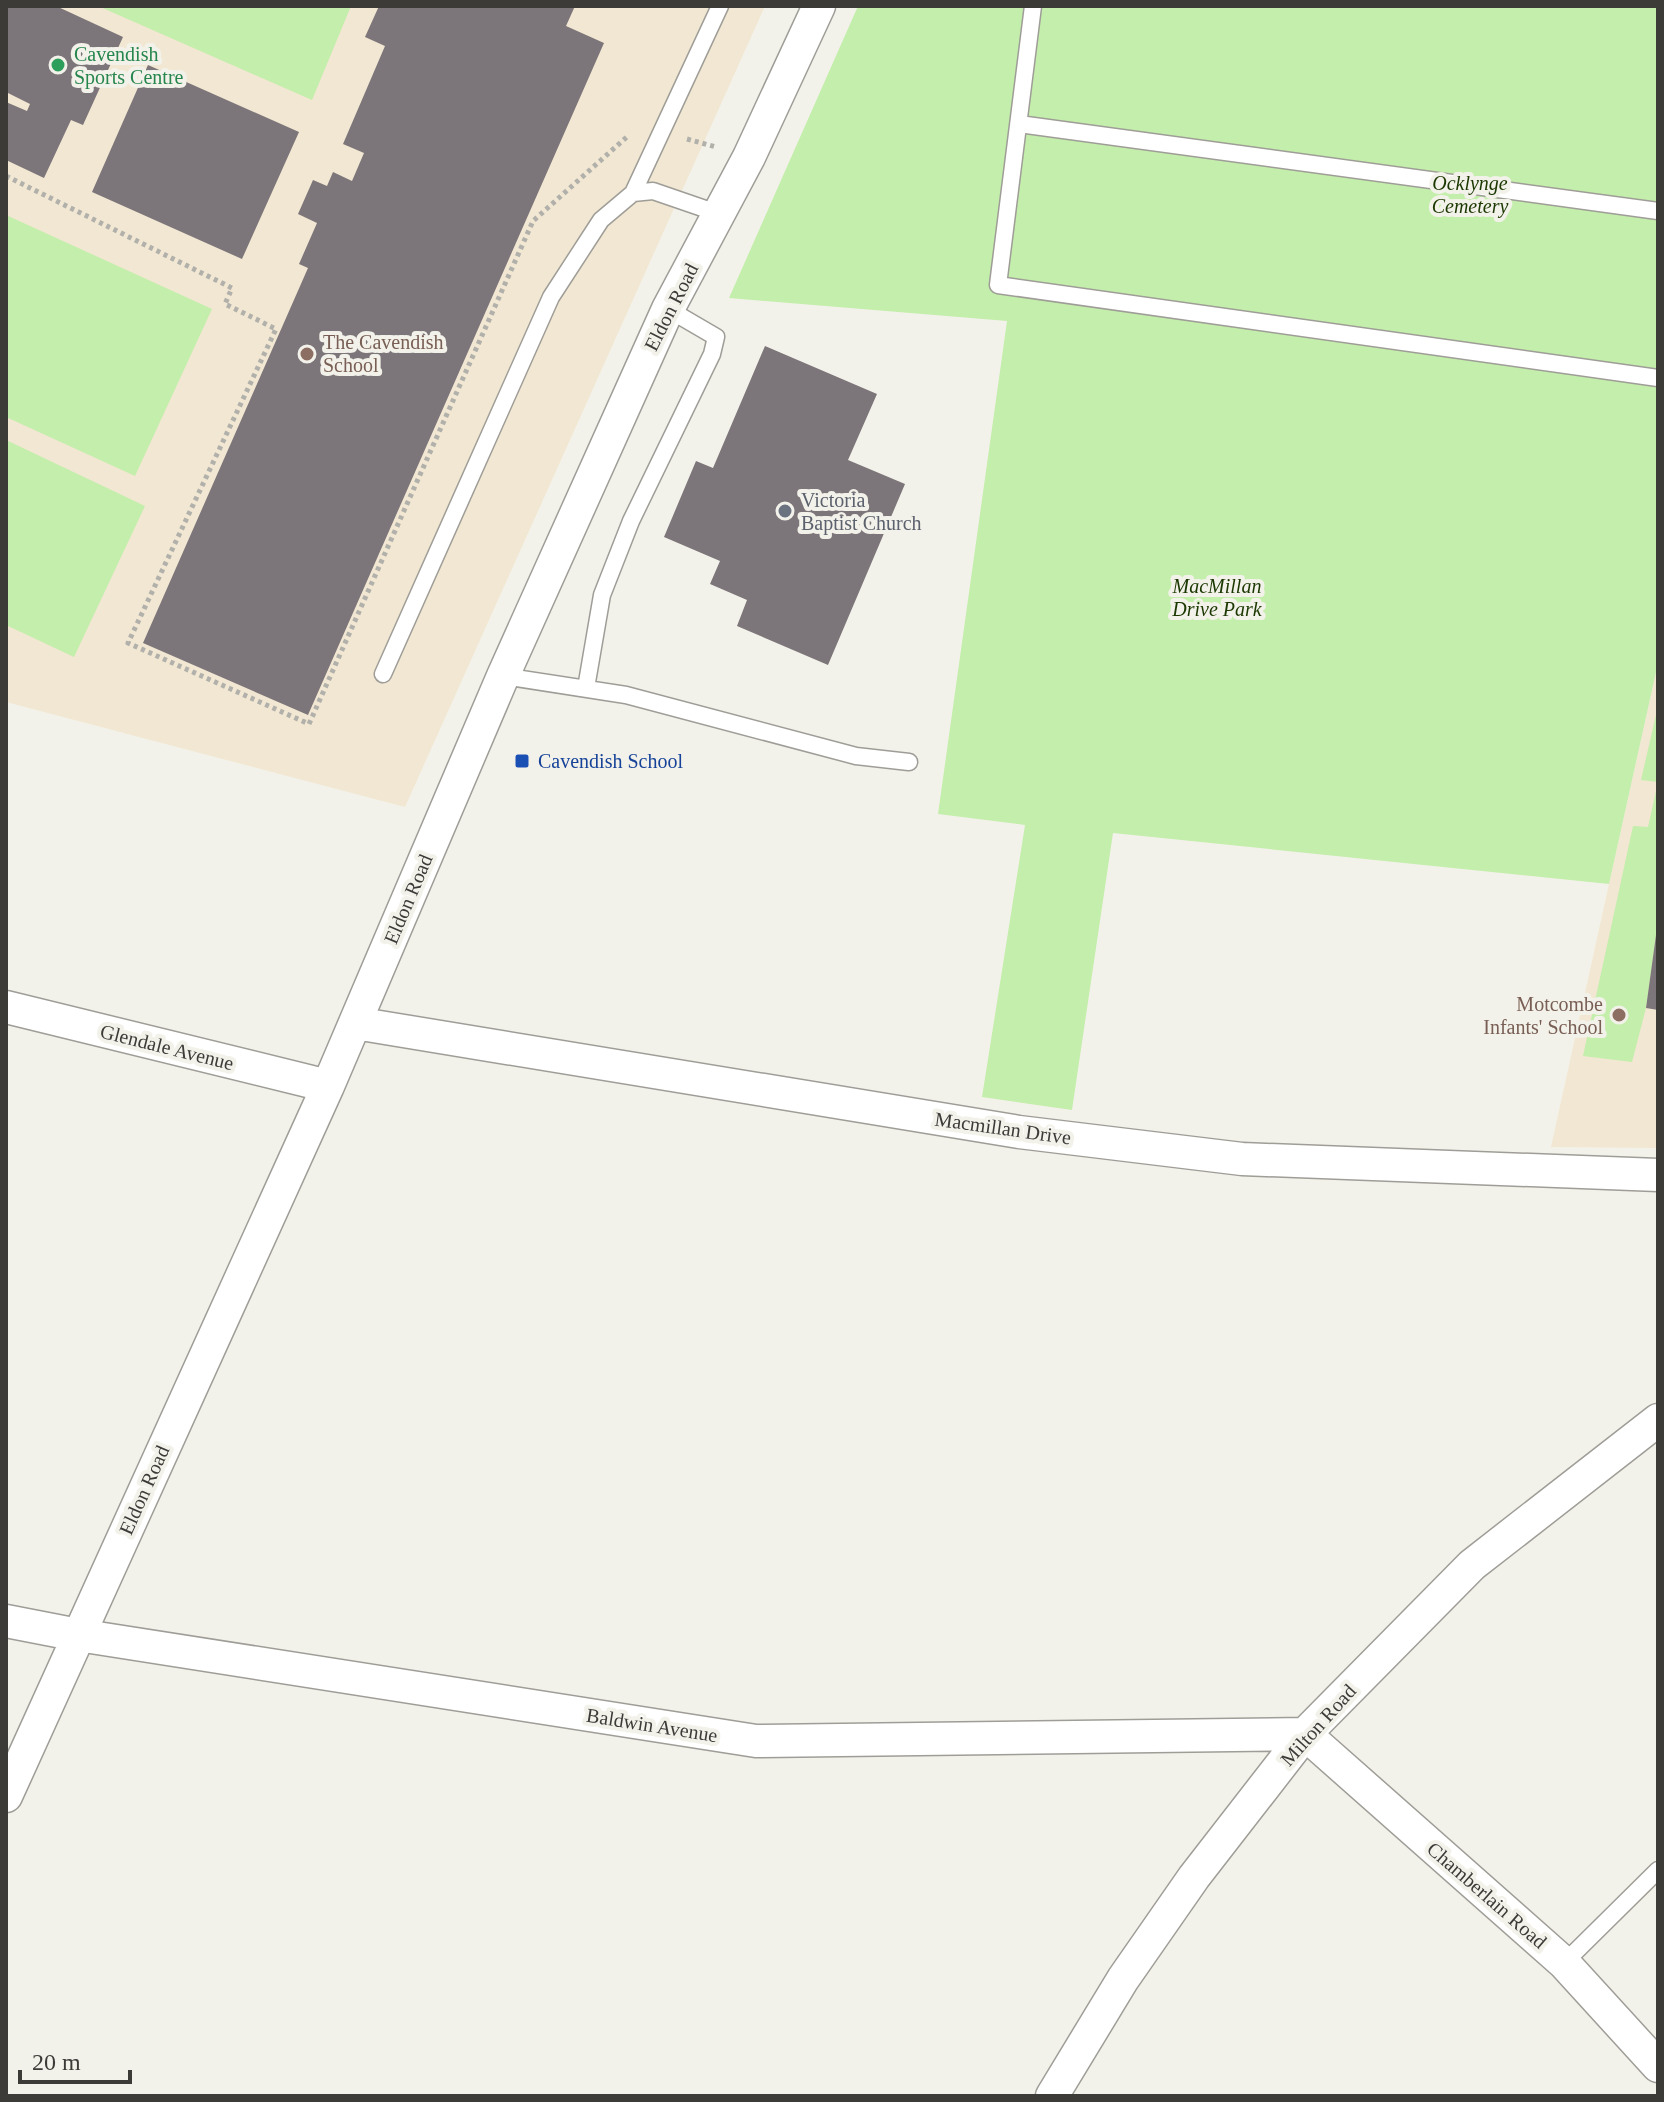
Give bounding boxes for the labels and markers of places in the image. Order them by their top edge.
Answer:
place label: Cavendish Sports Centre [74,43,184,89]
marker: Cavendish Sports Centre [49,56,67,74]
place label: The Cavendish School [323,331,444,376]
marker: The Cavendish School [298,345,316,363]
place label: Victoria Baptist Church [801,489,922,535]
marker: Victoria Baptist Church [776,502,794,520]
place label: Cavendish School [538,750,683,772]
marker: Cavendish School [513,752,531,770]
place label: Motcombe Infants' School [1483,993,1603,1038]
marker: Motcombe Infants' School [1610,1006,1628,1024]

